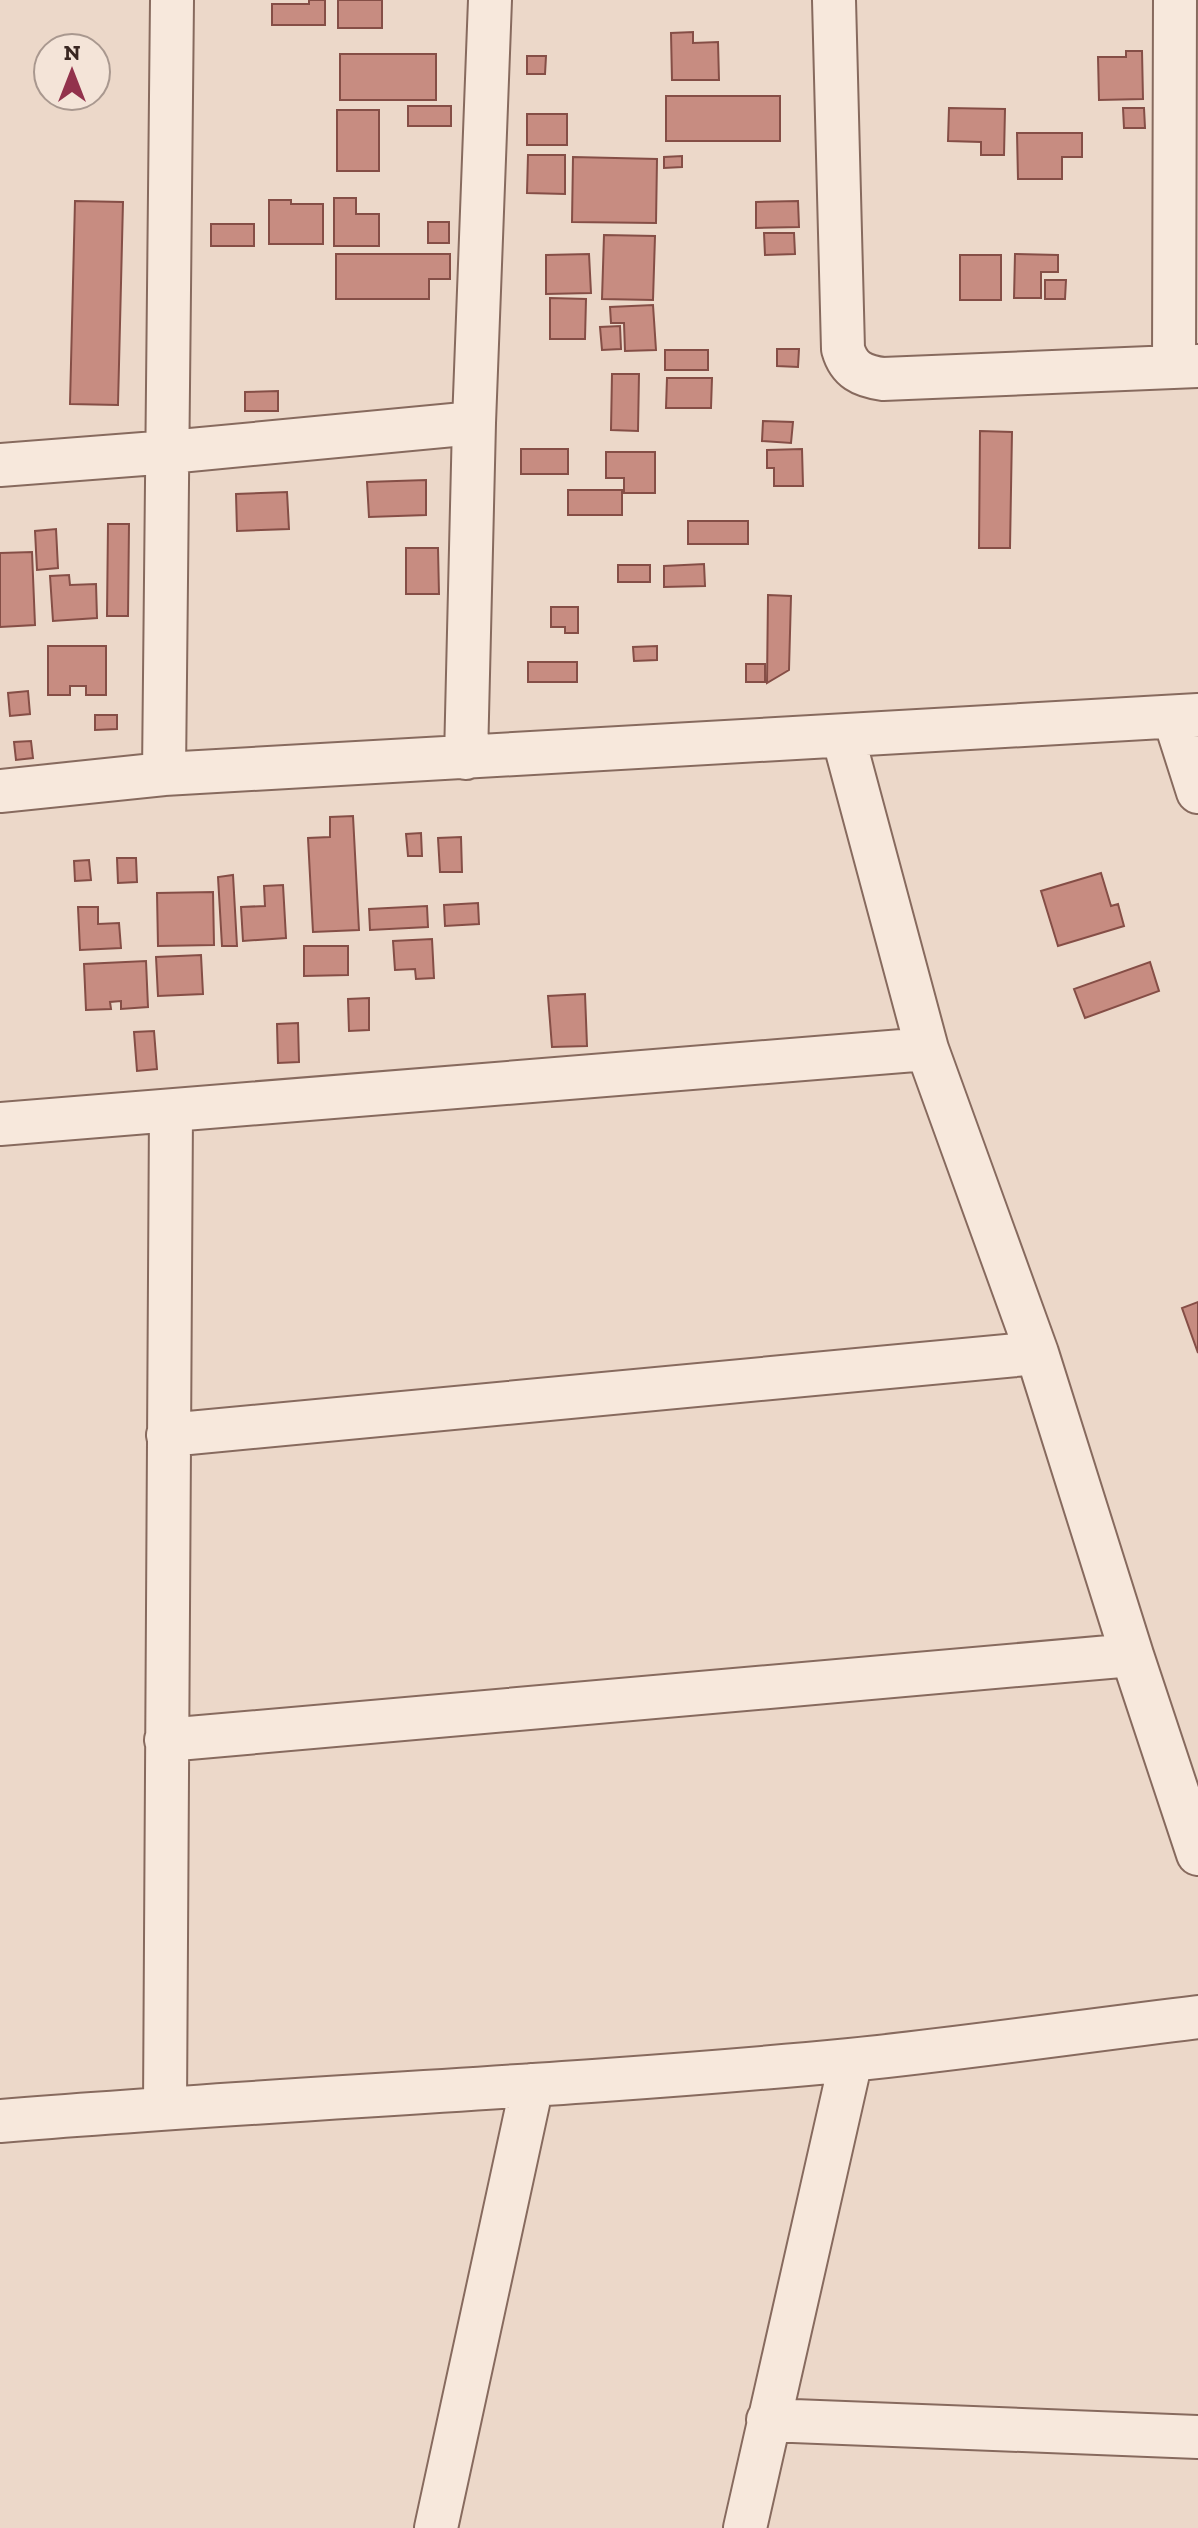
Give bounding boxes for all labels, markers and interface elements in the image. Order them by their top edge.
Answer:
north arrow [32,32,112,112]
text: N [64,39,81,66]

